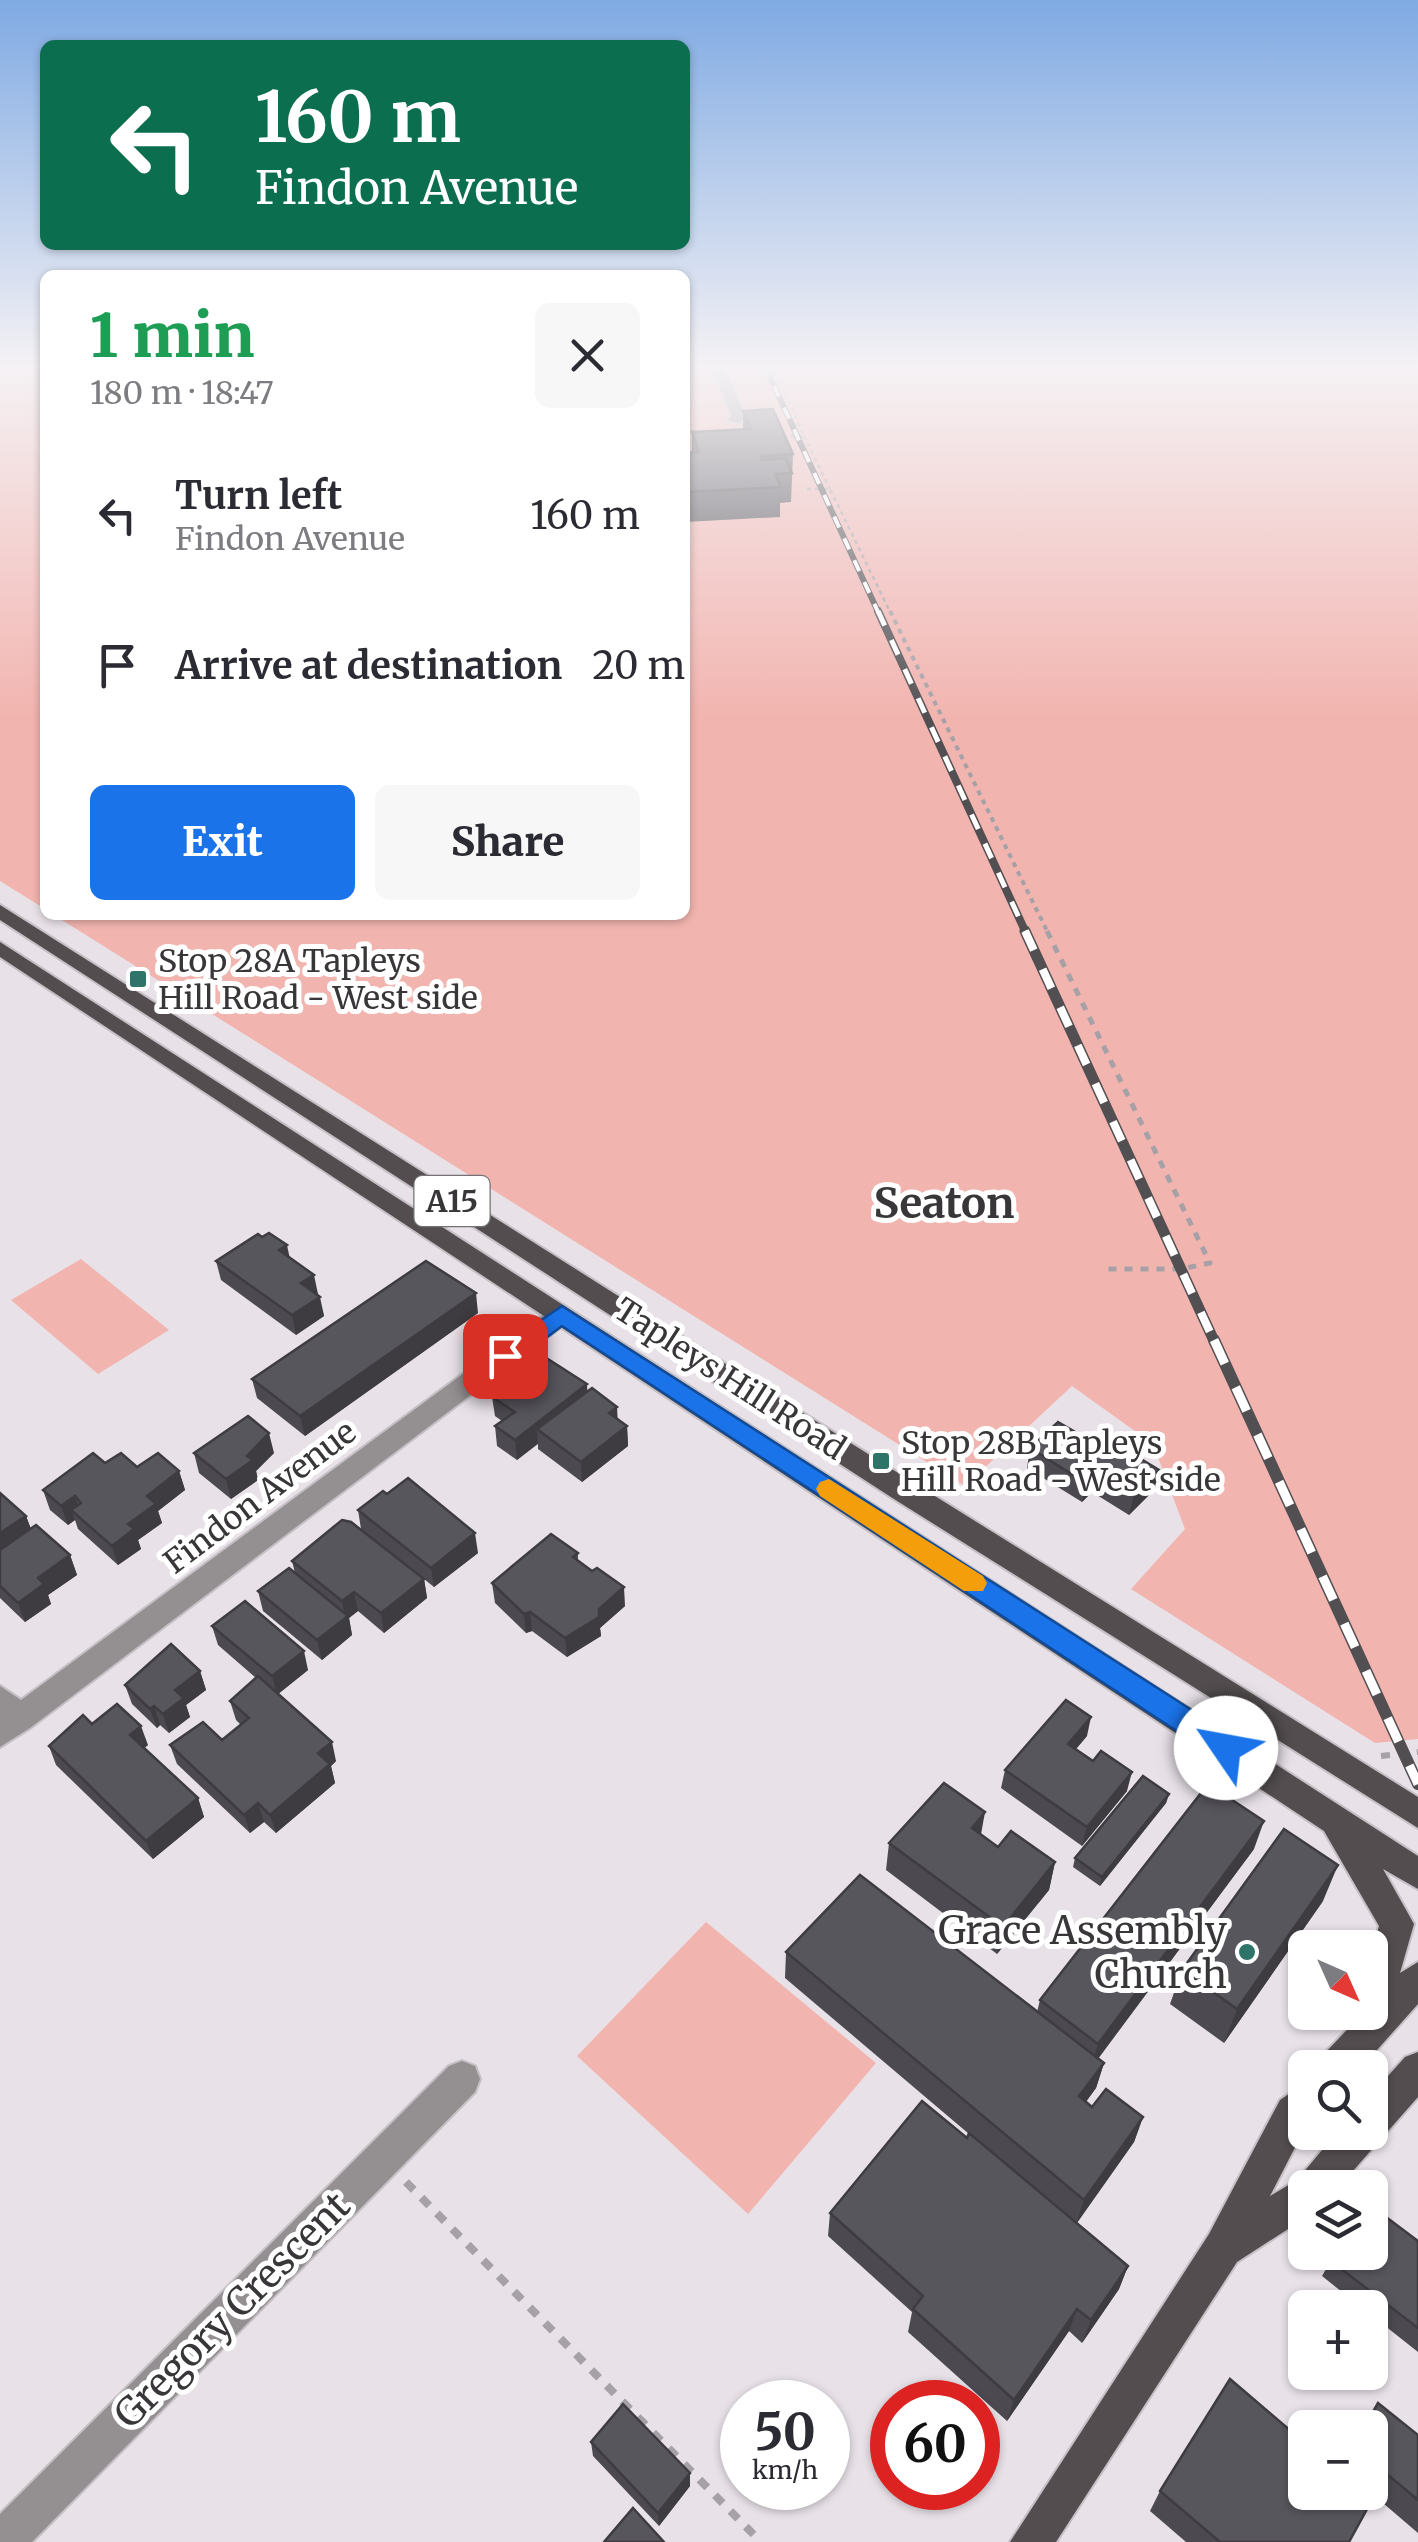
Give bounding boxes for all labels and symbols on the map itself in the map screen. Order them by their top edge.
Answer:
place label: Stop 28A Tapleys Hill Road - West side [158,941,478,1018]
marker: Stop 28A Tapleys Hill Road - West side [127,968,149,990]
road number: A15 [414,1176,490,1226]
district label: Seaton [873,1177,1015,1229]
street label: Tapleys Hill Road [607,1289,853,1469]
pin [463,1314,548,1399]
street label: Findon Avenue [156,1412,364,1582]
place label: Stop 28B Tapleys Hill Road - West side [901,1423,1221,1500]
marker: Stop 28B Tapleys Hill Road - West side [870,1450,892,1472]
position arrow [1174,1696,1278,1800]
place label: Grace Assembly Church [938,1907,1227,1998]
north arrow [1288,1930,1388,2030]
marker: Grace Assembly Church [1236,1941,1258,1963]
street label: Gregory Crescent [104,2182,360,2438]
speed limit sign: 60 [870,2380,1000,2510]

